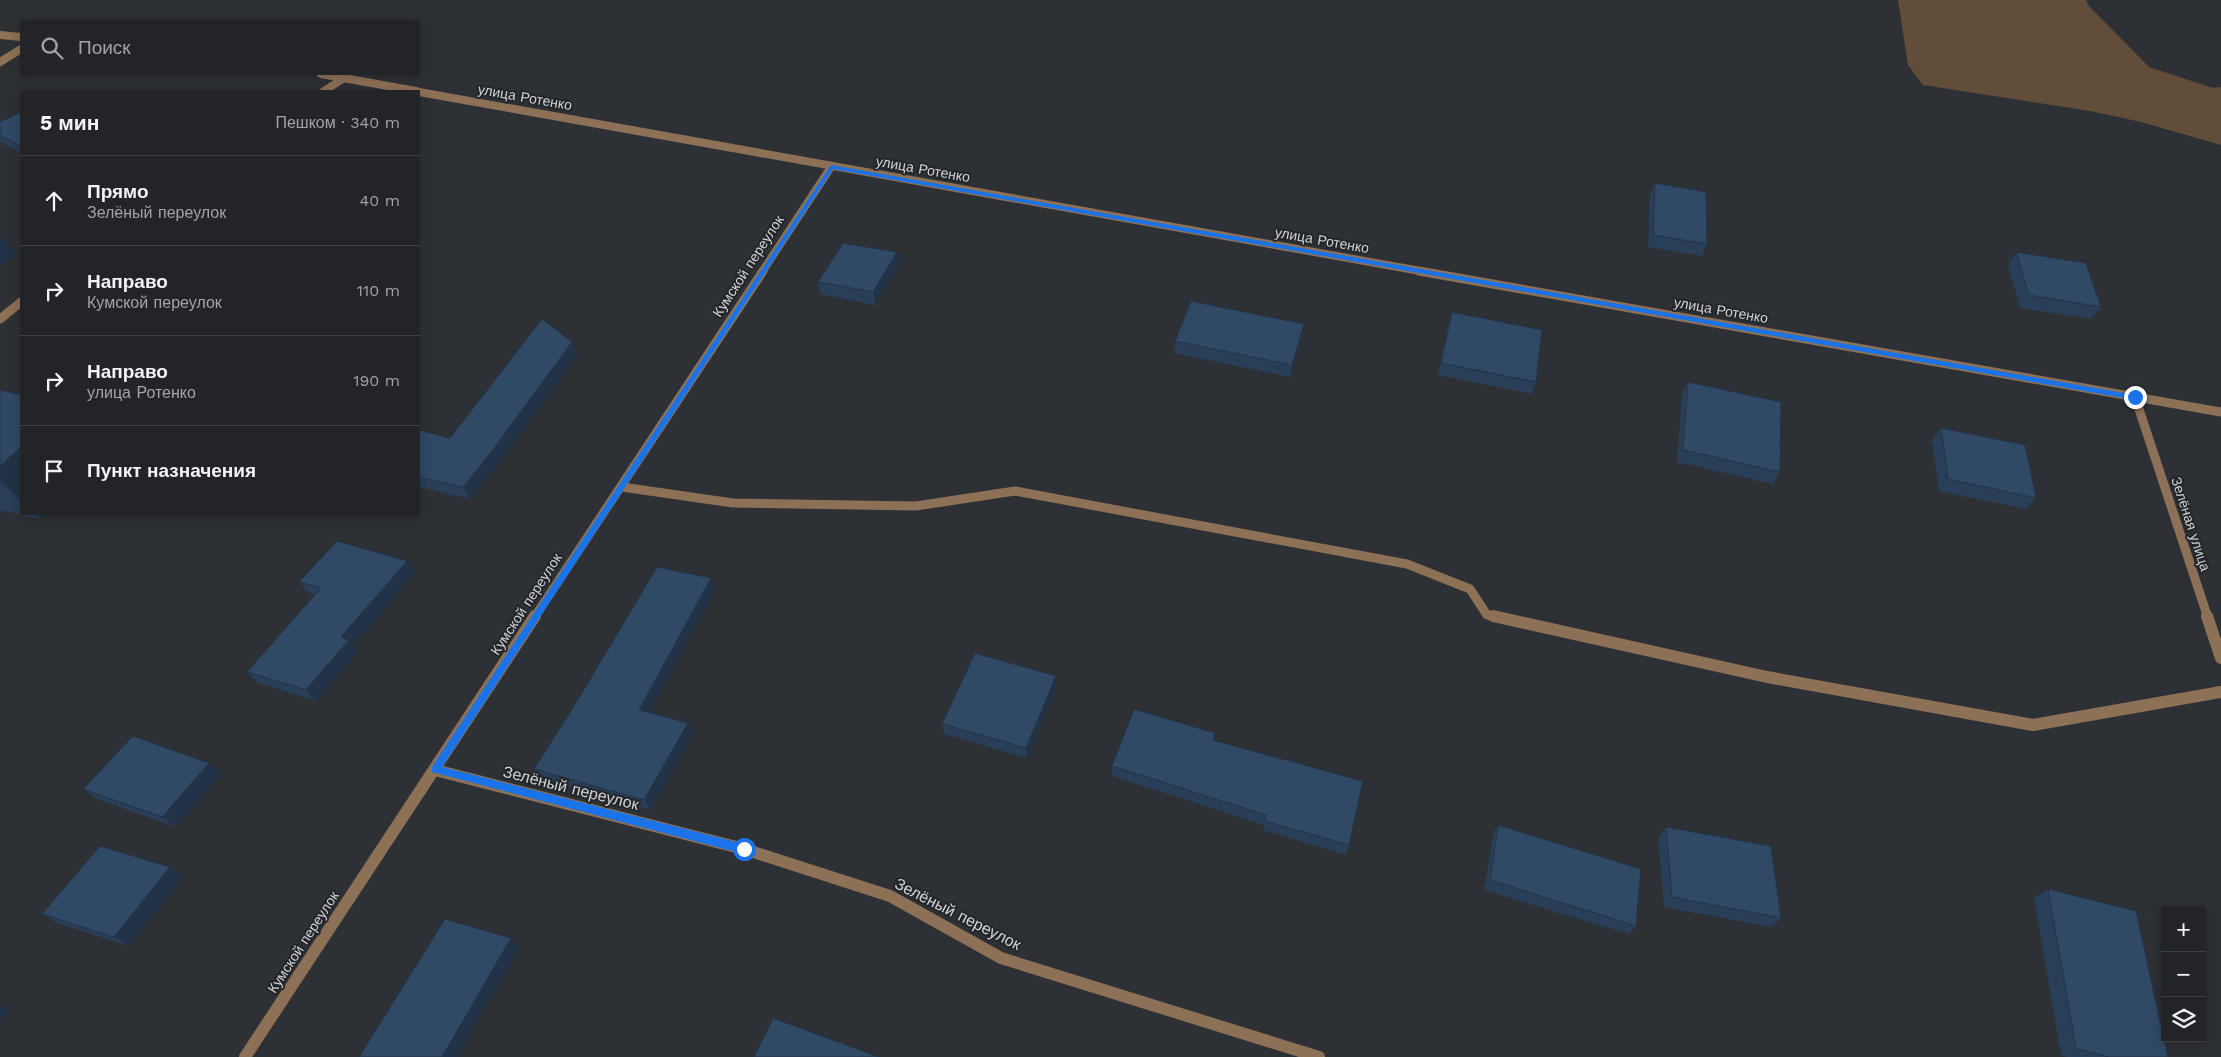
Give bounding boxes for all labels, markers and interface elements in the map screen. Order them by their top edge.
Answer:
search box [20,20,420,75]
icon: search [38,34,66,62]
text: Поиск [78,36,131,59]
street label: улица Ротенко [477,81,574,113]
text: 5 мин [40,110,99,135]
text: Пешком · 340 m [275,113,400,132]
street label: улица Ротенко [875,153,972,185]
text: Прямо [87,180,149,203]
icon: ahead [40,187,68,215]
text: 40 m [360,191,400,210]
text: Зелёный переулок [87,203,226,222]
street label: Кумской переулок [709,211,787,320]
street label: улица Ротенко [1274,224,1371,256]
text: Направо [87,270,168,293]
icon: right [40,277,68,305]
text: 110 m [357,281,400,300]
text: Кумской переулок [87,293,222,312]
street label: улица Ротенко [1673,294,1770,326]
text: Направо [87,360,168,383]
icon: right [40,367,68,395]
text: 190 m [353,371,400,390]
text: улица Ротенко [87,383,196,402]
route end [2124,386,2147,409]
icon: arrive [40,457,68,485]
text: Пункт назначения [87,459,256,482]
street label: Зелёная улица [2168,475,2214,573]
street label: Кумской переулок [487,549,565,658]
street label: Зелёный переулок [501,762,642,814]
route start [733,838,756,861]
street label: Зелёный переулок [892,874,1025,955]
street label: Кумской переулок [264,887,342,996]
map controls [2161,907,2206,1042]
button: + [2161,907,2206,952]
button: − [2161,952,2206,997]
button: layers [2161,997,2206,1042]

